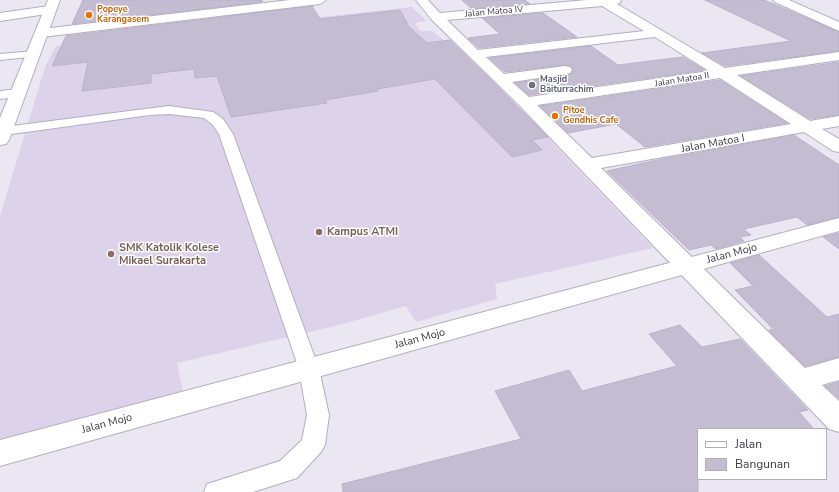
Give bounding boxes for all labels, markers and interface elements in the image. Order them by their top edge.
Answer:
street label: Jalan Matoa IV [464,4,524,20]
place label: Popeye Karangasem [97,5,149,26]
marker: Popeye Karangasem [84,10,94,20]
street label: Jalan Matoa II [654,70,710,90]
place label: Masjid Baiturrachim [540,75,594,96]
marker: Masjid Baiturrachim [527,80,537,90]
place label: Pitoe Gendhis Cafe [563,106,618,127]
marker: Pitoe Gendhis Cafe [550,111,560,121]
street label: Jalan Matoa I [680,132,746,156]
place label: Kampus ATMI [327,225,398,239]
marker: Kampus ATMI [314,227,324,237]
place label: SMK Katolik Kolese Mikael Surakarta [119,241,219,267]
street label: Jalan Mojo [705,241,759,267]
marker: SMK Katolik Kolese Mikael Surakarta [106,249,116,259]
street label: Jalan Mojo [393,326,447,352]
street label: Jalan Mojo [80,411,134,437]
legend [697,428,827,480]
text: Jalan [735,436,762,452]
text: Bangunan [735,456,790,472]

